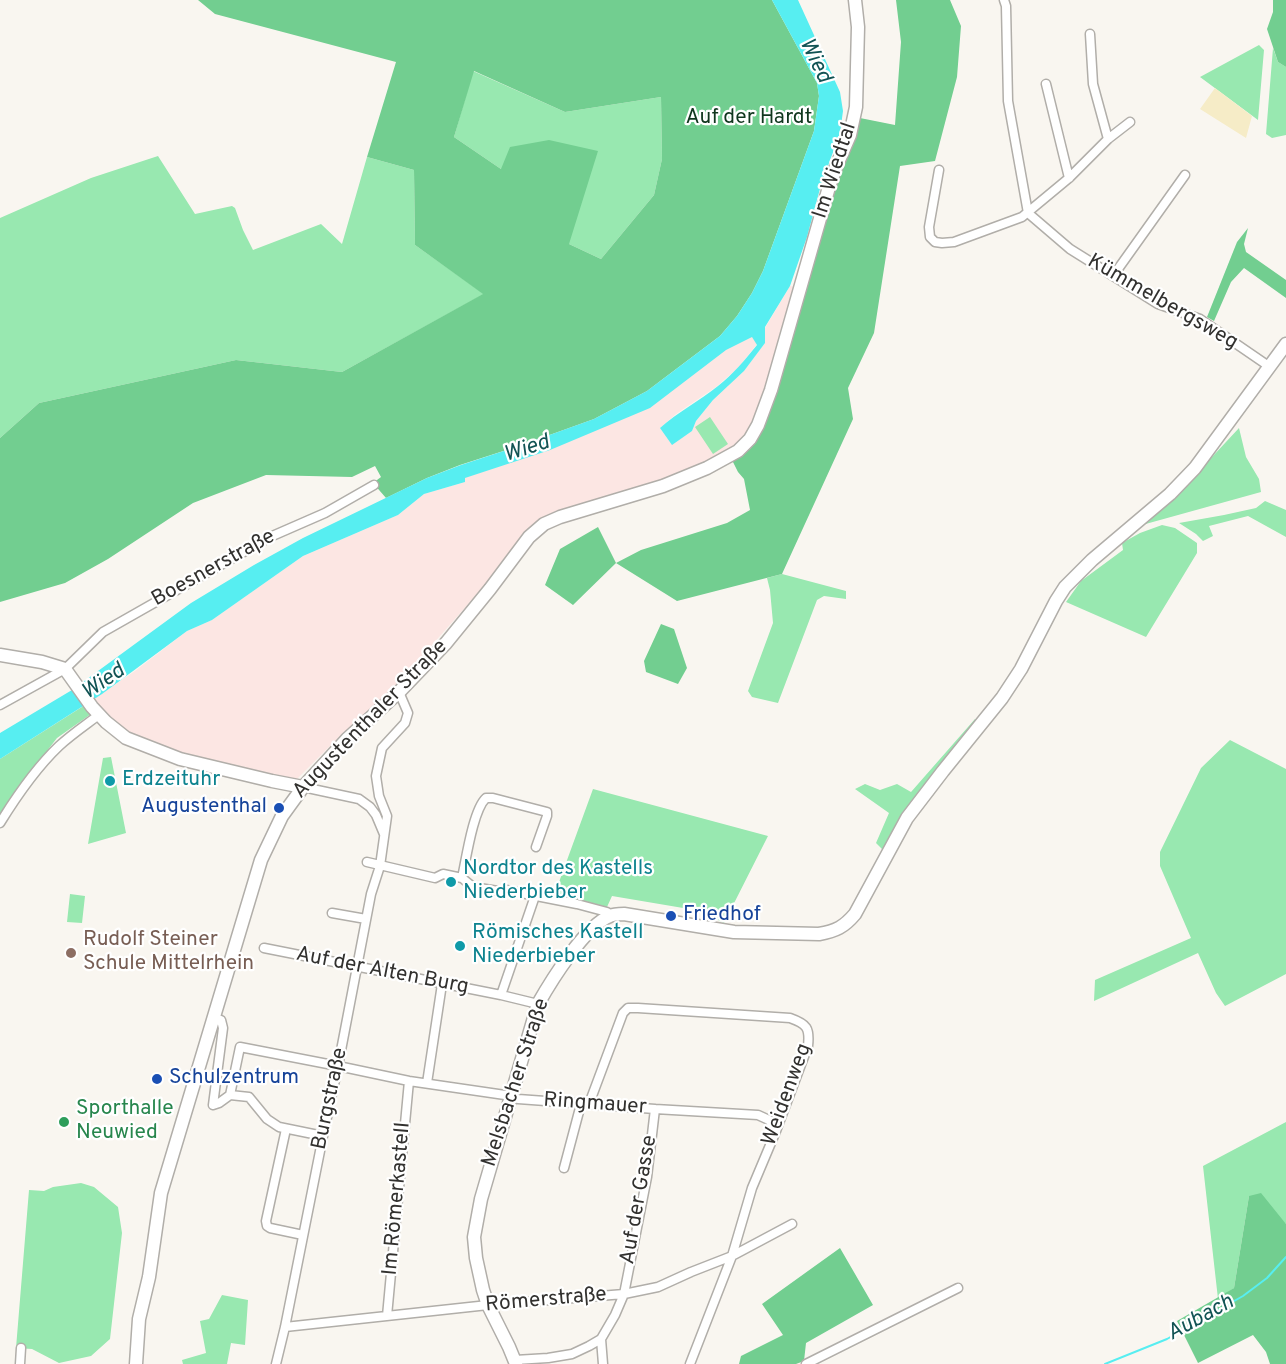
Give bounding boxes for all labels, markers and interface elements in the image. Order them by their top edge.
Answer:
water label: Wied [792,34,836,88]
park label: Auf der Hardt [685,106,813,132]
street label: Im Wiedtal [809,120,863,222]
street label: Kümmelbergsweg [1082,250,1242,356]
water label: Wied [501,430,553,470]
street label: Boesnerstraße [148,525,280,613]
street label: Augustenthaler Straße [288,635,454,805]
water label: Wied [77,659,131,707]
place label: Erdzeituhr [122,768,220,794]
marker: Erdzeituhr [103,774,117,788]
place label: Augustenthal [141,795,267,821]
marker: Augustenthal [272,801,286,815]
place label: Nordtor des Kastells Niederbieber [463,857,653,907]
marker: Nordtor des Kastells Niederbieber [444,875,458,889]
place label: Friedhof [683,903,761,929]
marker: Friedhof [664,909,678,923]
place label: Römisches Kastell Niederbieber [472,921,643,971]
place label: Rudolf Steiner Schule Mittelrhein [83,928,254,978]
marker: Römisches Kastell Niederbieber [453,939,467,953]
street label: Auf der Alten Burg [294,943,470,1001]
marker: Rudolf Steiner Schule Mittelrhein [64,946,78,960]
street label: Melsbacher Straße [478,996,556,1170]
street label: Weidenweg [758,1040,818,1150]
street label: Burgstraße [308,1046,354,1152]
place label: Schulzentrum [169,1066,299,1092]
marker: Schulzentrum [150,1072,164,1086]
street label: Ringmauer [542,1089,648,1121]
place label: Sporthalle Neuwied [76,1097,174,1147]
marker: Sporthalle Neuwied [57,1115,71,1129]
street label: Im Römerkastell [379,1121,417,1277]
street label: Auf der Gasse [616,1134,664,1266]
street label: Römerstraße [484,1283,608,1319]
water label: Aubach [1163,1290,1239,1348]

